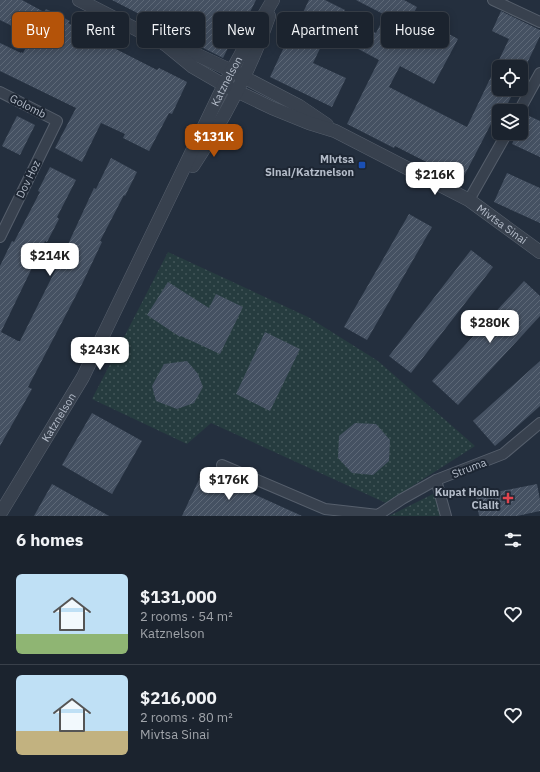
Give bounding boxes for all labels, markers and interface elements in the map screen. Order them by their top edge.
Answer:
chip: Buy [12,12,64,48]
chip: Rent [72,12,129,48]
chip: Filters [137,12,205,48]
chip: New [213,12,269,48]
chip: Apartment [277,12,373,48]
chip: House [381,12,449,48]
street label: Katznelson [208,54,245,109]
map controls [492,60,528,140]
button: locate [492,60,528,96]
street label: Golomb [7,91,49,121]
button: layers [492,104,528,140]
pin: $131K [186,124,242,158]
text: $131K [194,128,234,145]
place label: Mivtsa Sinai/Katznelson [265,152,354,179]
street label: Dov Hoz [13,158,43,200]
marker: Mivtsa Sinai/Katznelson [357,160,367,170]
pin: $216K [407,162,463,196]
text: $216K [415,166,455,183]
street label: Mivtsa Sinai [474,201,530,247]
pin: $214K [22,243,78,277]
text: $214K [30,247,70,264]
pin: $280K [462,310,518,344]
text: $280K [470,314,510,331]
pin: $243K [72,337,128,371]
text: $243K [80,341,120,358]
street label: Katznelson [38,390,79,444]
street label: Struma [450,455,488,481]
pin: $176K [201,467,257,501]
text: $176K [209,471,249,488]
place label: Kupat Holim Clalit [435,485,499,512]
marker: Kupat Holim Clalit [502,492,514,504]
text: 6 homes [16,529,83,551]
icon: filters [502,529,524,551]
text: $131,000 [140,586,217,608]
icon: home [48,590,96,638]
icon: heart [502,603,524,625]
text: 2 rooms · 54 m² [140,608,233,625]
text: Katznelson [140,625,205,642]
text: $216,000 [140,687,217,709]
icon: home [48,691,96,739]
icon: heart [502,704,524,726]
text: 2 rooms · 80 m² [140,709,233,726]
text: Mivtsa Sinai [140,726,210,743]

